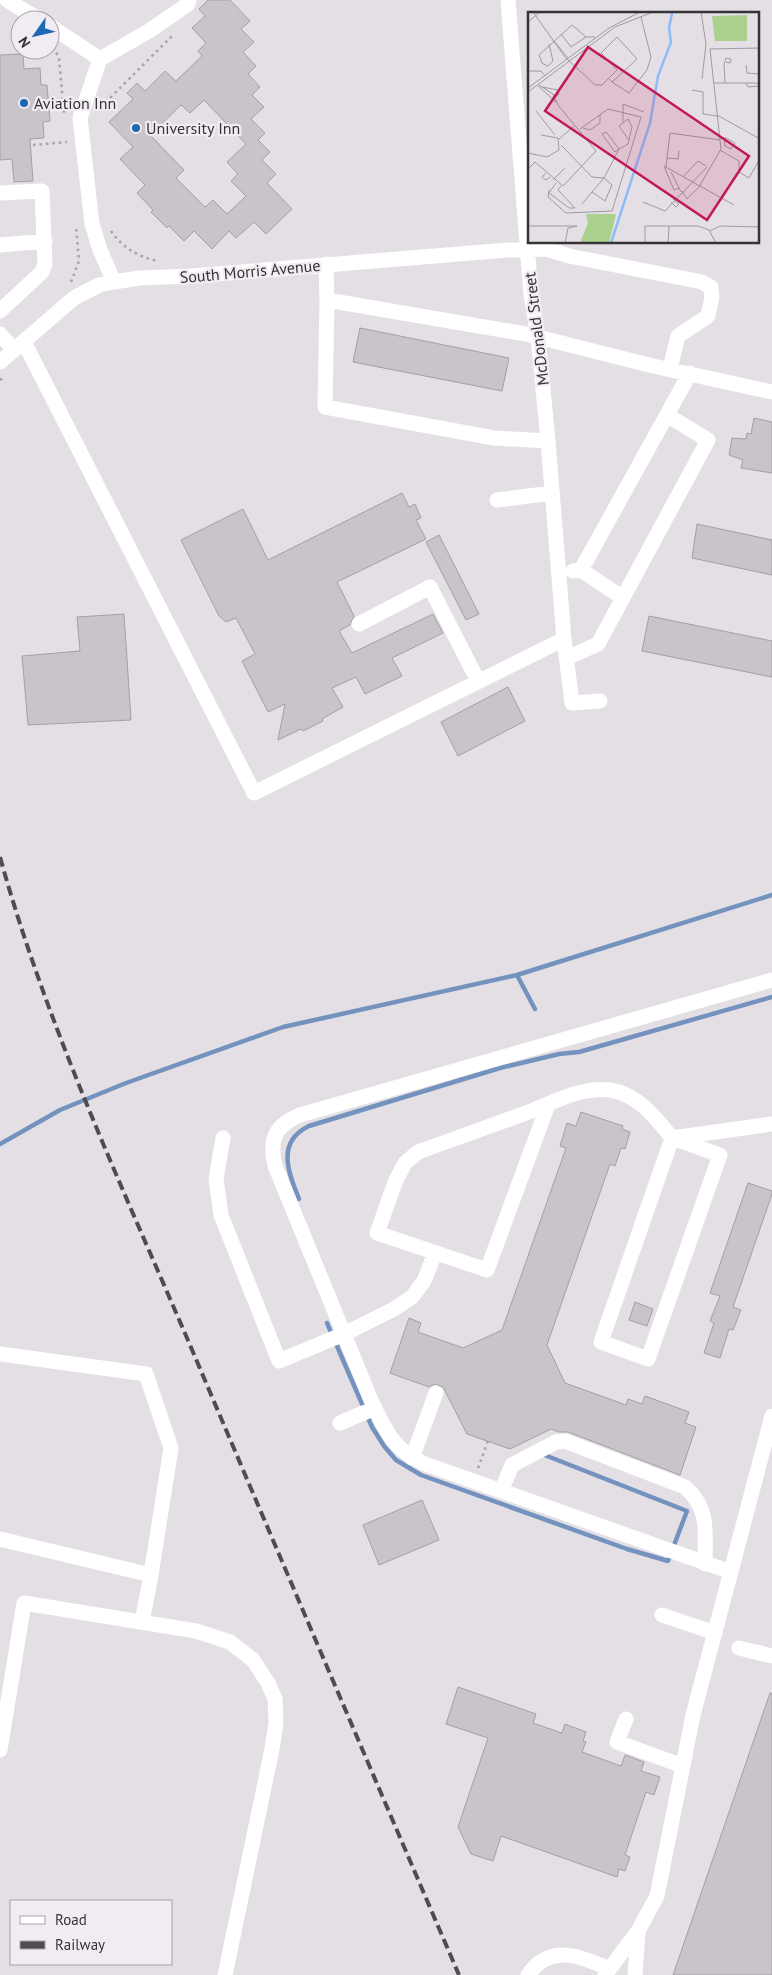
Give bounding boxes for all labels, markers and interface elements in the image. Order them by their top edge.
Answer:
north arrow [10,10,60,60]
inset map [528,12,760,244]
text: N [14,33,34,51]
place label: Aviation Inn [34,93,116,113]
marker: Aviation Inn [18,97,30,109]
place label: University Inn [146,118,240,138]
marker: University Inn [130,122,142,134]
street label: South Morris Avenue [179,255,321,287]
street label: McDonald Street [519,271,553,387]
legend [10,1900,172,1965]
text: Road [55,1910,87,1929]
text: Railway [55,1935,105,1954]

